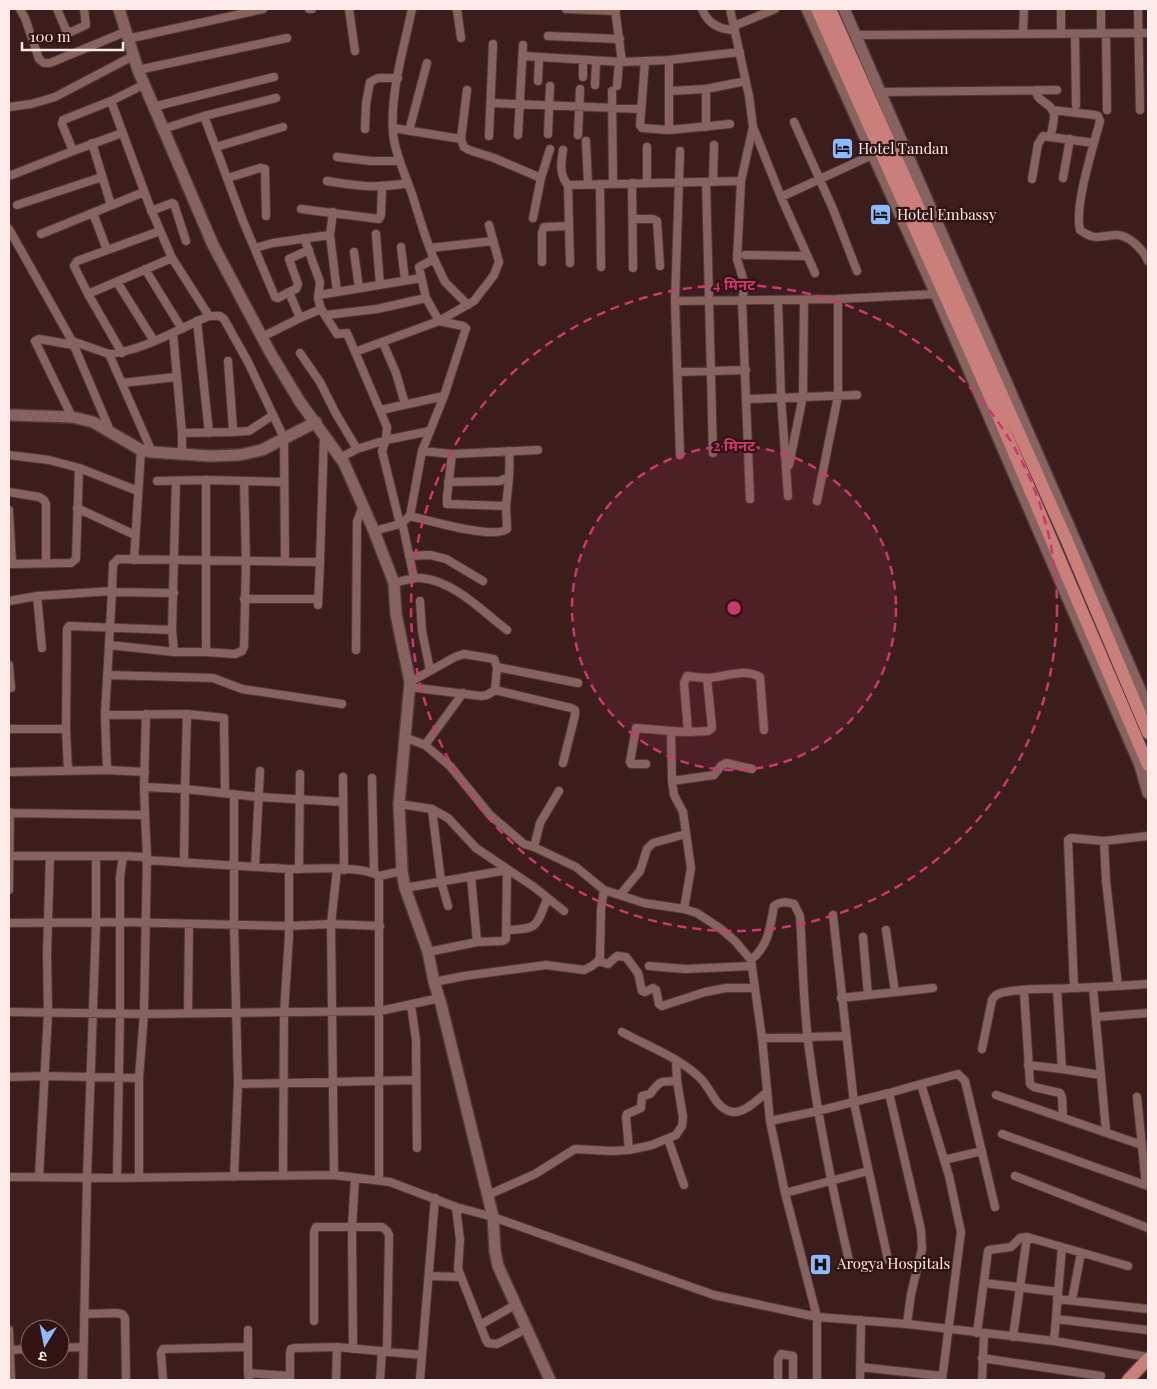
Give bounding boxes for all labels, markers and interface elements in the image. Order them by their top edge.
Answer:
scale bar [22,20,124,52]
text: 100 m [30,26,71,46]
hotel icon: Hotel Tandan [830,137,854,161]
place label: Hotel Tandan [858,138,949,158]
hotel icon: Hotel Embassy [869,203,893,227]
place label: Hotel Embassy [897,204,997,224]
text: 4 मिनट [713,274,756,294]
text: 2 मिनट [713,435,756,455]
centre of rings [725,599,743,617]
hospital icon: Arogya Hospitals [809,1252,833,1276]
place label: Arogya Hospitals [836,1253,950,1273]
north arrow [20,1319,70,1369]
text: उ [36,1347,48,1367]

